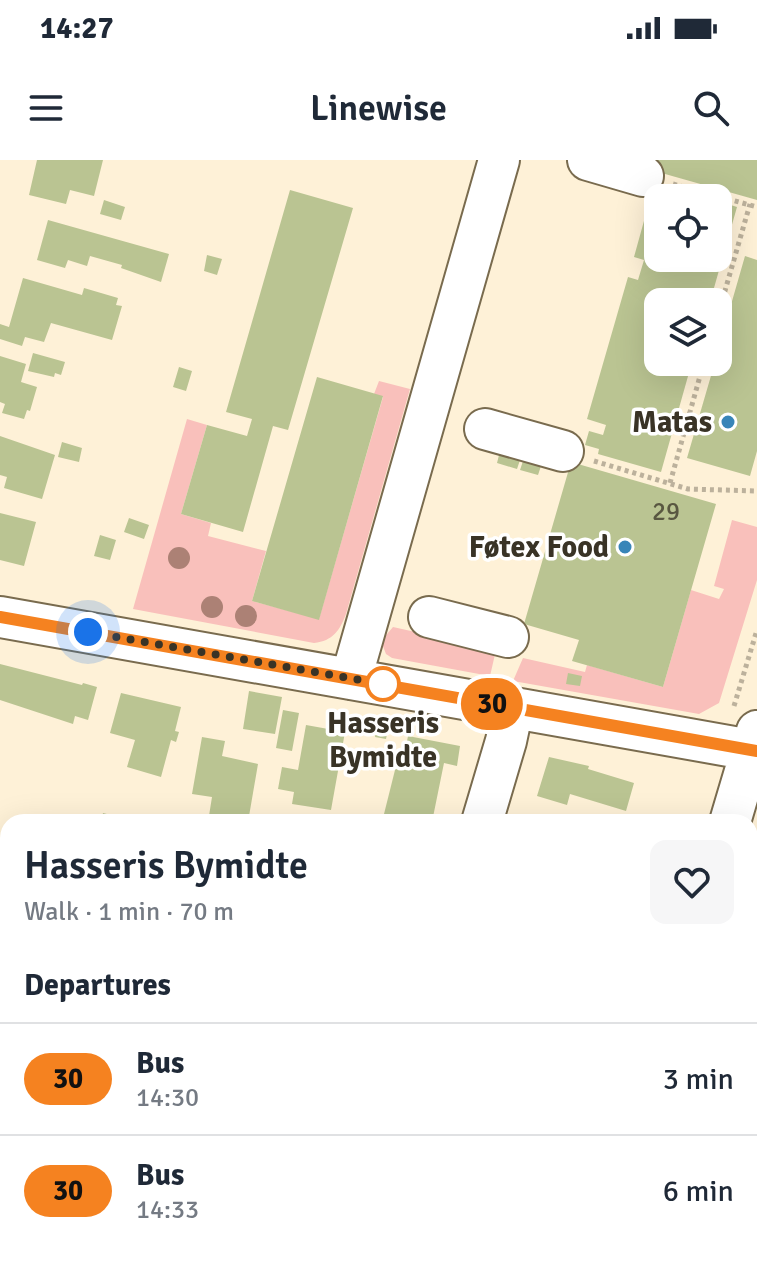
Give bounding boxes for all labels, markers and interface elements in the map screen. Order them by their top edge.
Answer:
text: 14:27 [40,10,114,47]
icon: menu [24,86,68,130]
text: Linewise [310,86,447,131]
icon: search [689,86,733,130]
map controls [644,184,732,376]
button: locate [644,184,732,272]
button: layers [644,288,732,376]
place label: Matas [632,404,712,441]
marker: Matas [719,413,737,431]
house number: 29 [652,496,680,528]
place label: Føtex Food [469,529,609,566]
marker: Føtex Food [616,538,634,556]
your location [68,612,108,652]
marker: Hasseris Bymidte [366,667,400,701]
line badge: 30 [456,678,528,730]
text: 30 [477,687,507,721]
place label: Hasseris Bymidte [327,705,439,776]
button: heart [650,840,734,924]
text: Hasseris Bymidte [24,842,308,889]
text: Walk · 1 min · 70 m [24,896,234,928]
text: Departures [24,967,171,1004]
text: Bus [136,1045,184,1082]
text: 3 min [663,1061,734,1098]
text: 30 [53,1062,83,1096]
text: 14:30 [136,1082,199,1114]
text: Bus [136,1157,184,1194]
text: 6 min [663,1173,734,1210]
text: 30 [53,1174,83,1208]
text: 14:33 [136,1194,199,1226]

